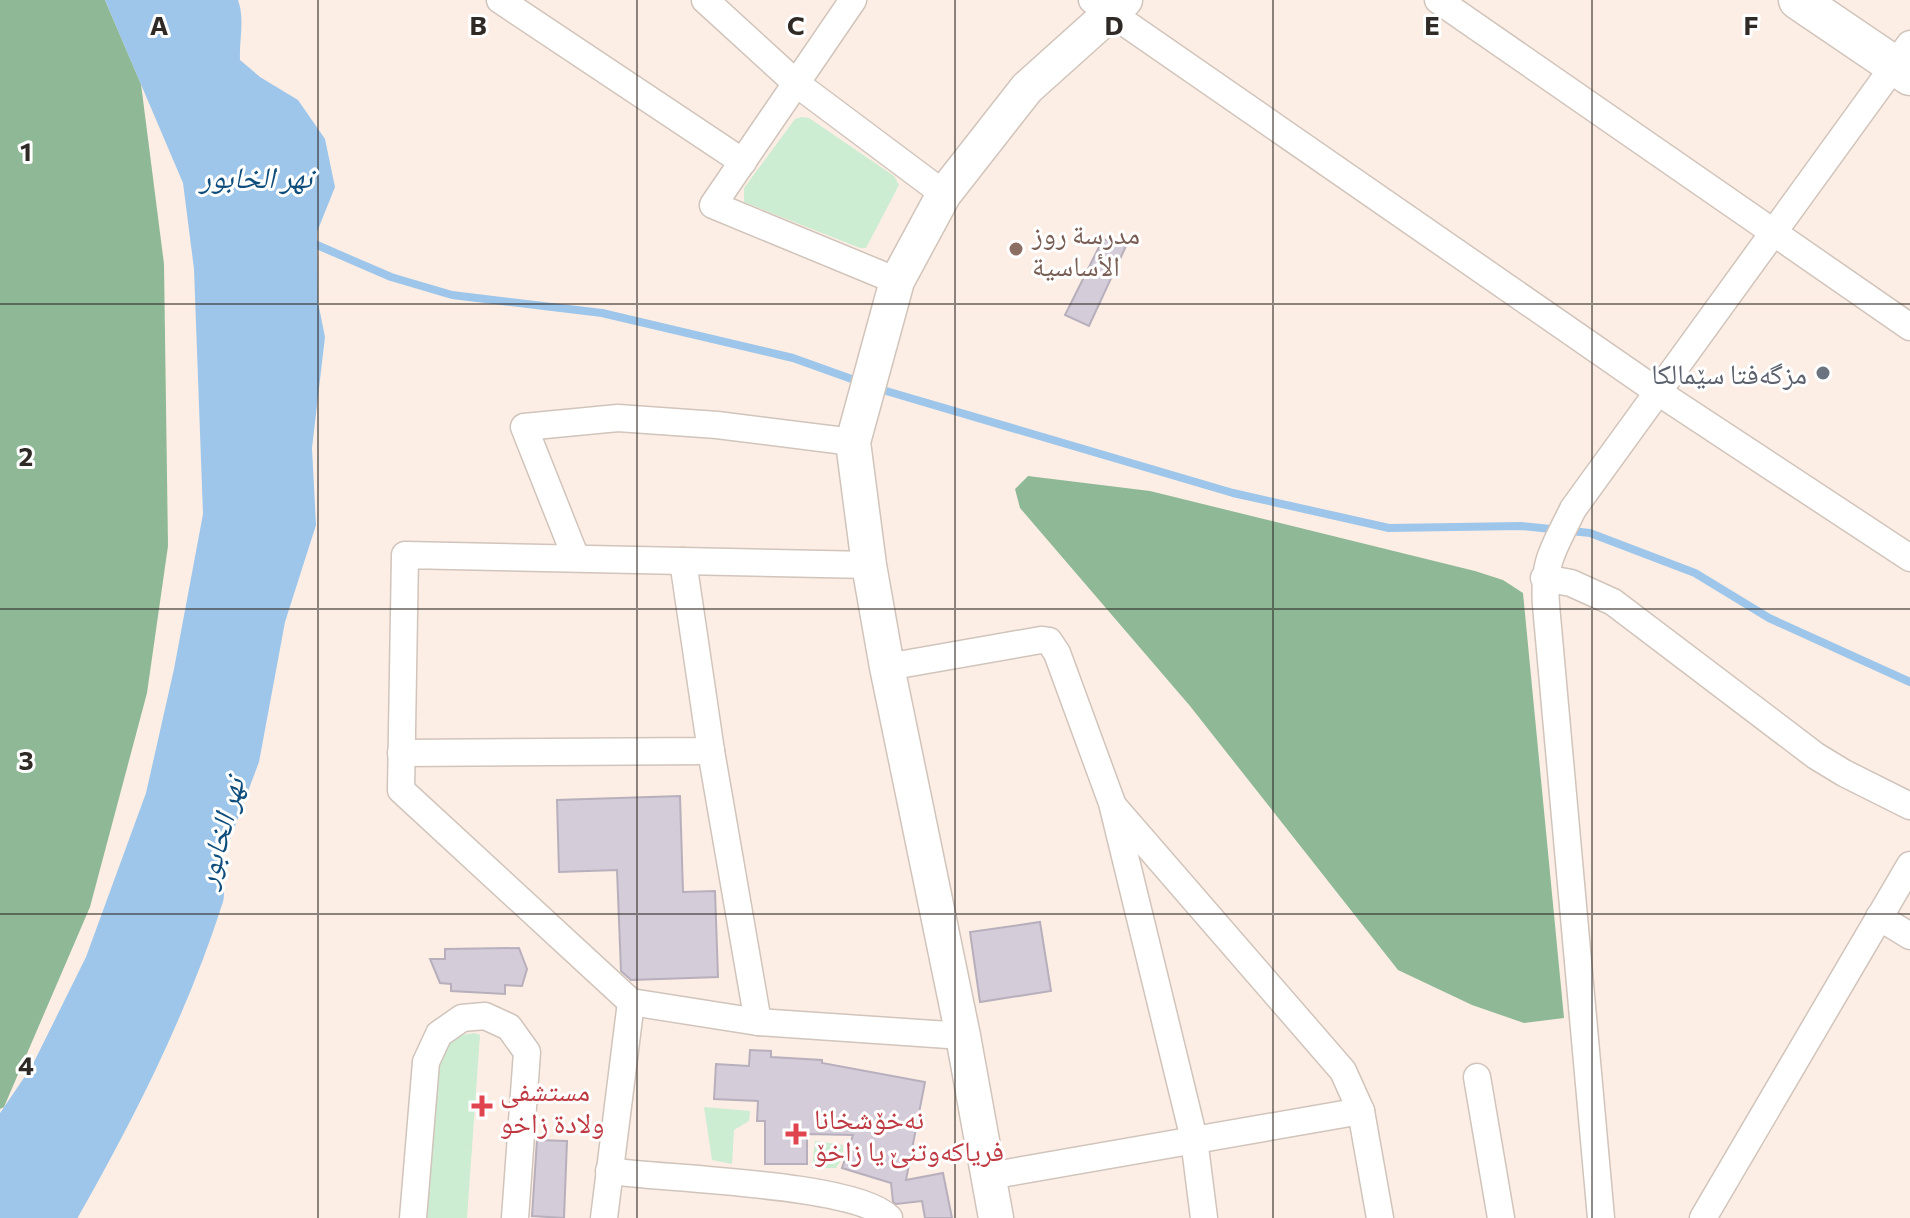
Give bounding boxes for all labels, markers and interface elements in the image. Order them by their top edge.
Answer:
text: A [150,9,169,40]
text: B [469,9,487,40]
text: C [787,9,805,40]
text: D [1104,9,1124,40]
text: E [1424,9,1440,40]
text: F [1743,9,1759,40]
text: 1 [20,135,32,166]
water label: نهر الخابور [198,157,317,195]
place label: مدرسة روز الأساسية [1031,216,1140,282]
marker: مدرسة روز الأساسية [1007,240,1025,258]
place label: مزگەفتا سێمالکا [1651,356,1807,390]
marker: مزگەفتا سێمالکا [1814,364,1832,382]
text: 2 [19,440,33,471]
text: 3 [18,744,34,775]
water label: نهر الخابور [185,768,253,893]
text: 4 [18,1049,34,1080]
place label: مستشفى ولادة زاخو [500,1073,604,1139]
marker: مستشفى ولادة زاخو [471,1095,493,1117]
place label: نه‌خۆشخانا فرياكه‌وتنێ يا زاخۆ [814,1101,1004,1169]
marker: نه‌خۆشخانا فرياكه‌وتنێ يا زاخۆ [785,1123,807,1145]

